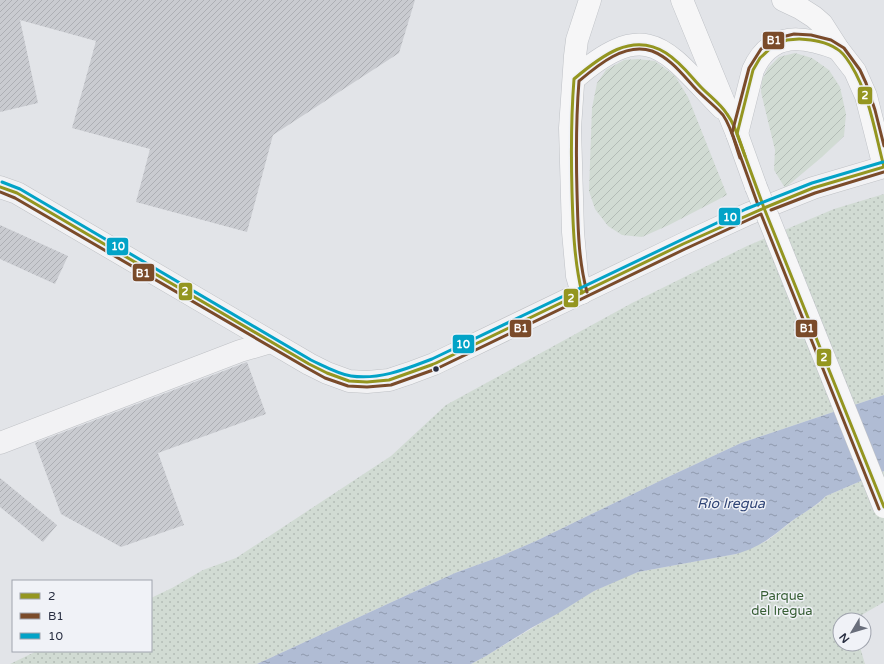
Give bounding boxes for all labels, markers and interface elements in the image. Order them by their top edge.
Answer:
line badge: B1 [762,31,785,50]
text: B1 [767,34,781,47]
line badge: 2 [857,86,873,105]
text: 2 [862,89,869,102]
line badge: 10 [718,207,741,226]
text: 10 [723,211,737,224]
line badge: 10 [106,237,129,256]
text: 10 [111,240,125,253]
line badge: B1 [132,263,155,282]
text: B1 [136,267,150,280]
line badge: 2 [178,282,193,301]
text: 2 [182,285,189,298]
line badge: 2 [563,288,579,308]
text: 2 [568,292,575,305]
line badge: B1 [509,319,532,338]
line badge: B1 [795,319,818,338]
text: B1 [514,322,528,335]
text: B1 [800,322,814,335]
line badge: 10 [452,334,475,354]
text: 10 [456,338,470,351]
line badge: 2 [816,348,832,367]
text: 2 [821,351,828,364]
unlabelled marker [431,364,441,374]
water label: Río Iregua [697,495,766,512]
legend [12,580,152,652]
park label: Parque del Iregua [751,588,813,619]
text: 2 [48,589,56,603]
text: B1 [48,609,64,623]
north arrow [832,612,872,652]
text: 10 [48,629,64,643]
text: N [837,630,852,645]

